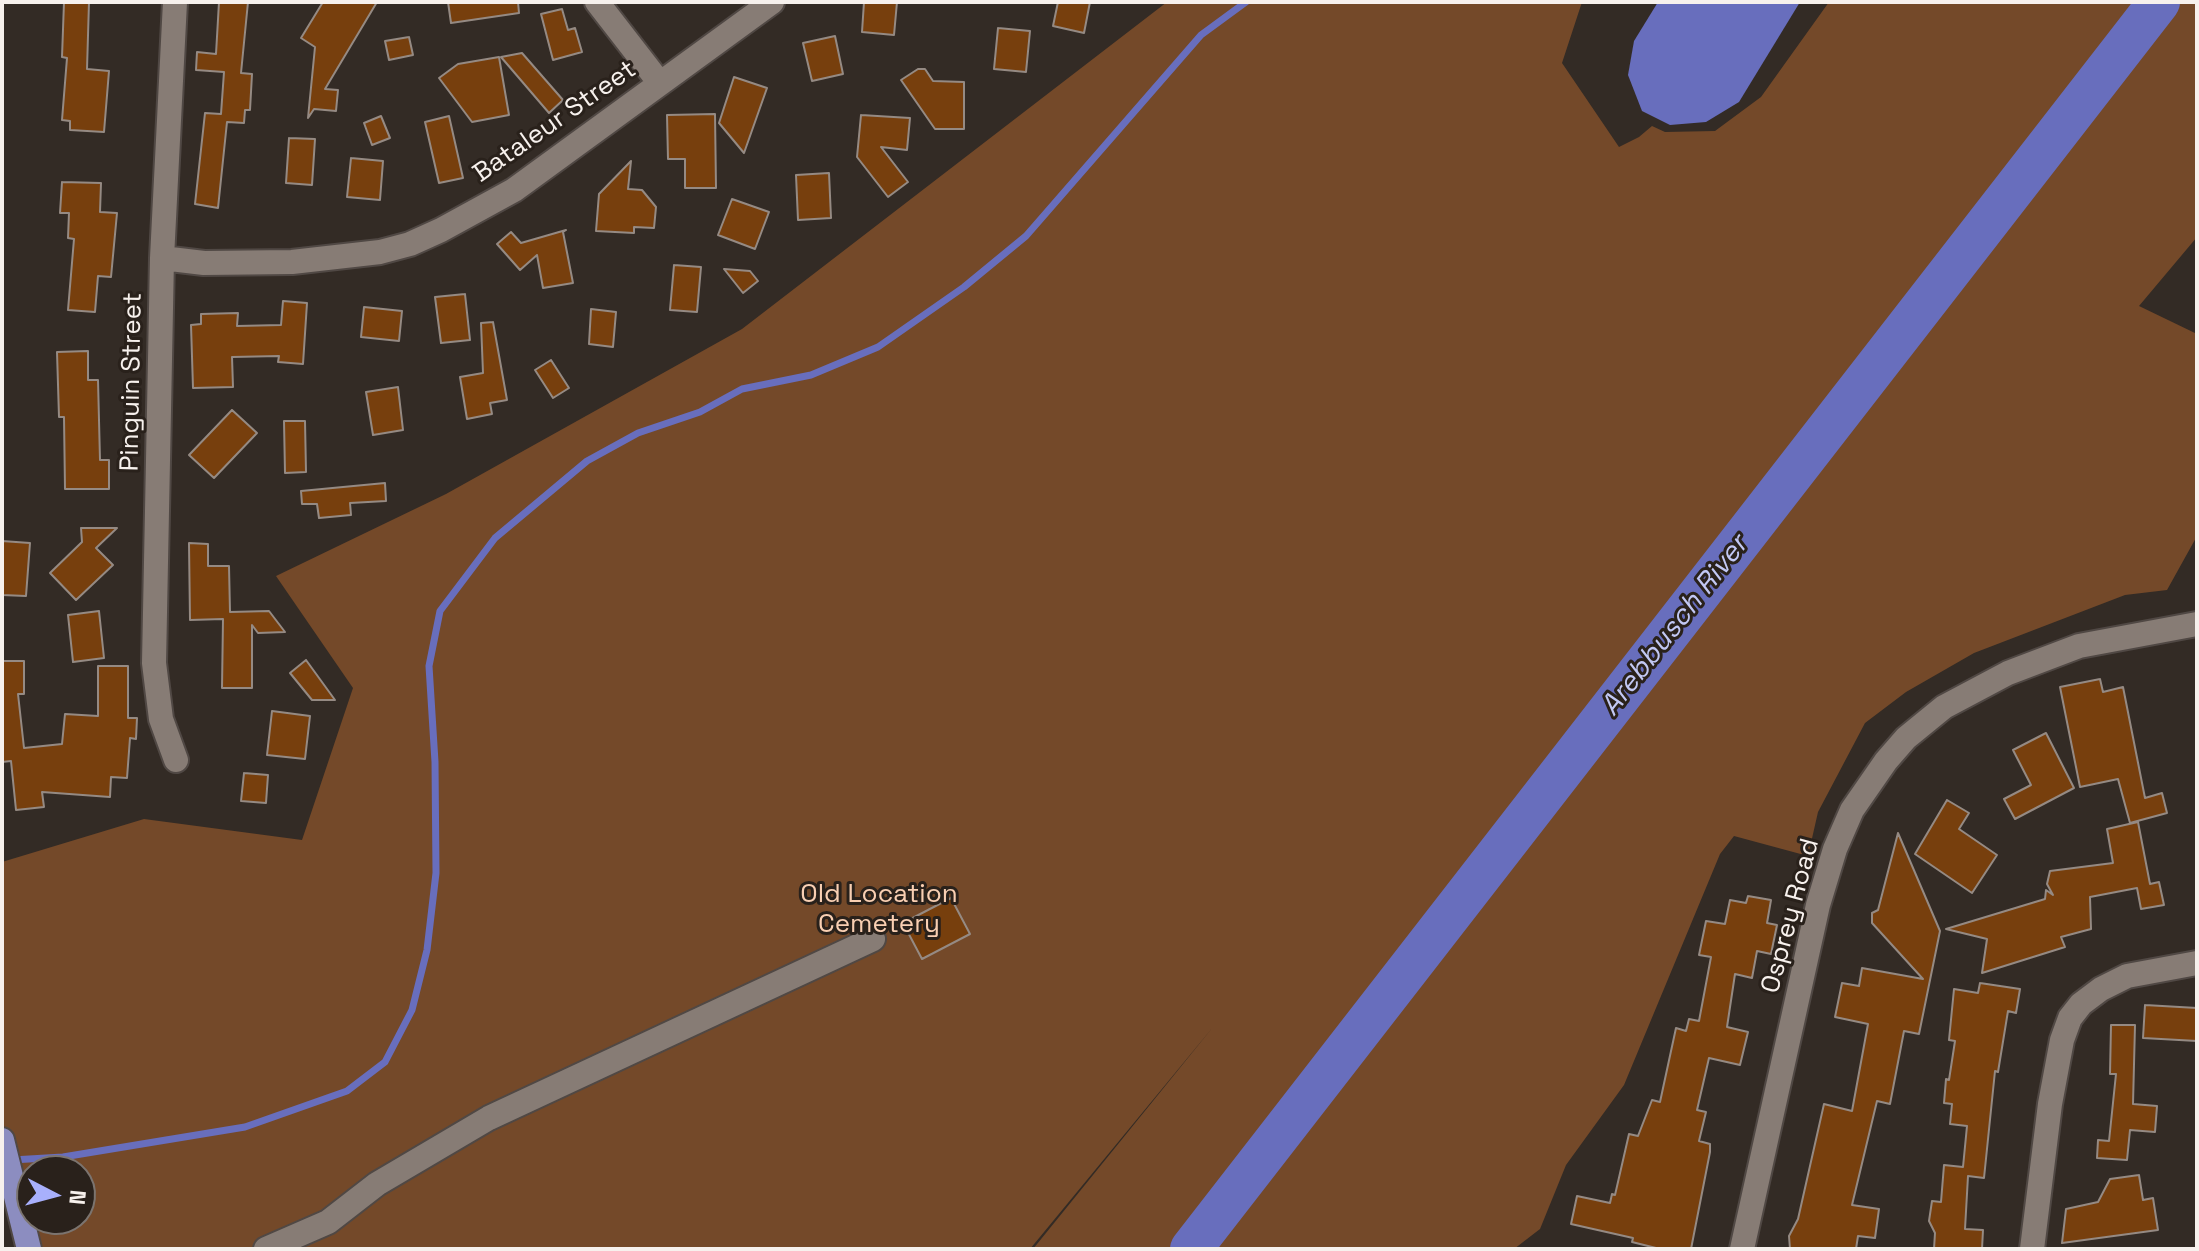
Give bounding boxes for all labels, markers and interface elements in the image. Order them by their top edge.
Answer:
street label: Bataleur Street [468,54,642,190]
street label: Pinguin Street [115,292,149,472]
water label: Arebbusch River [1594,529,1756,723]
street label: Osprey Road [1755,835,1827,997]
park label: Old Location Cemetery [800,879,958,940]
north arrow [16,1155,96,1235]
text: N [63,1189,93,1206]

